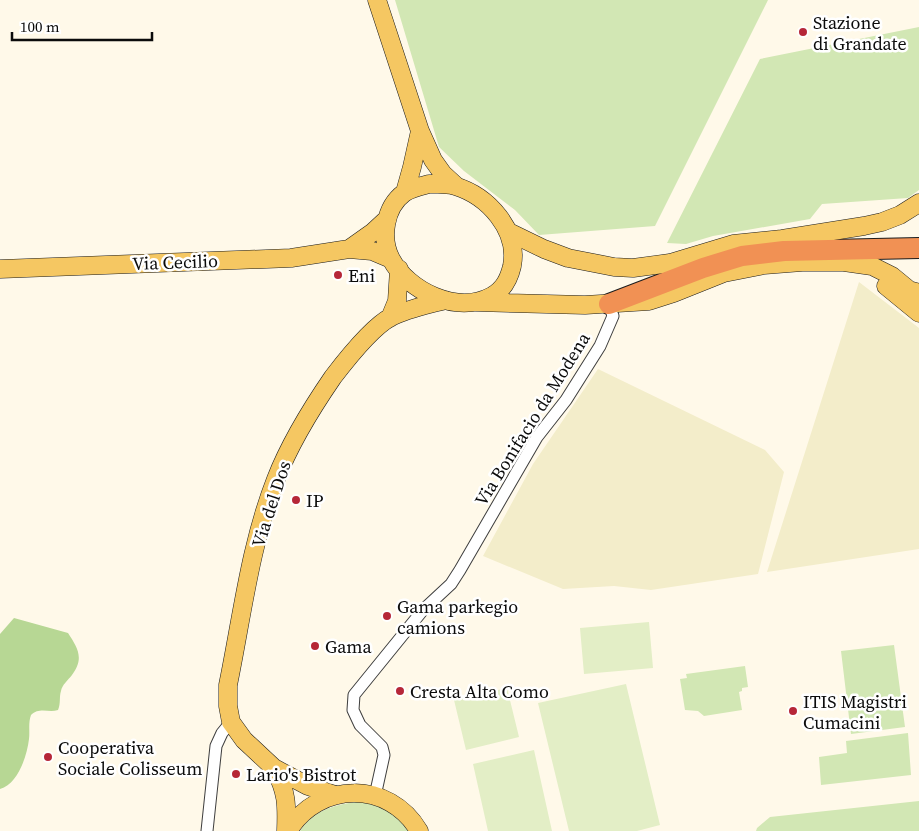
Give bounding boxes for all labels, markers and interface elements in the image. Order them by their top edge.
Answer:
scale bar [12,10,152,42]
place label: Stazione di Grandate [813,10,907,56]
text: 100 m [20,16,60,37]
marker: Stazione di Grandate [797,26,809,38]
street label: Via Cecilio [132,248,218,276]
place label: Eni [348,263,375,288]
marker: Eni [332,269,344,281]
street label: Via Bonifacio da Modena [468,327,596,510]
street label: Via del Dos [245,457,297,550]
place label: IP [306,488,324,513]
marker: IP [290,494,302,506]
place label: Gama parkegio camions [397,594,518,640]
marker: Gama parkegio camions [381,610,393,622]
place label: Gama [325,634,373,659]
marker: Gama [309,640,321,652]
place label: Cresta Alta Como [410,679,549,704]
marker: Cresta Alta Como [394,685,406,697]
place label: ITIS Magistri Cumacini [803,689,907,735]
marker: ITIS Magistri Cumacini [787,705,799,717]
place label: Cooperativa Sociale Colisseum [58,735,202,781]
marker: Cooperativa Sociale Colisseum [42,751,54,763]
place label: Lario's Bistrot [246,762,356,787]
marker: Lario's Bistrot [230,768,242,780]

